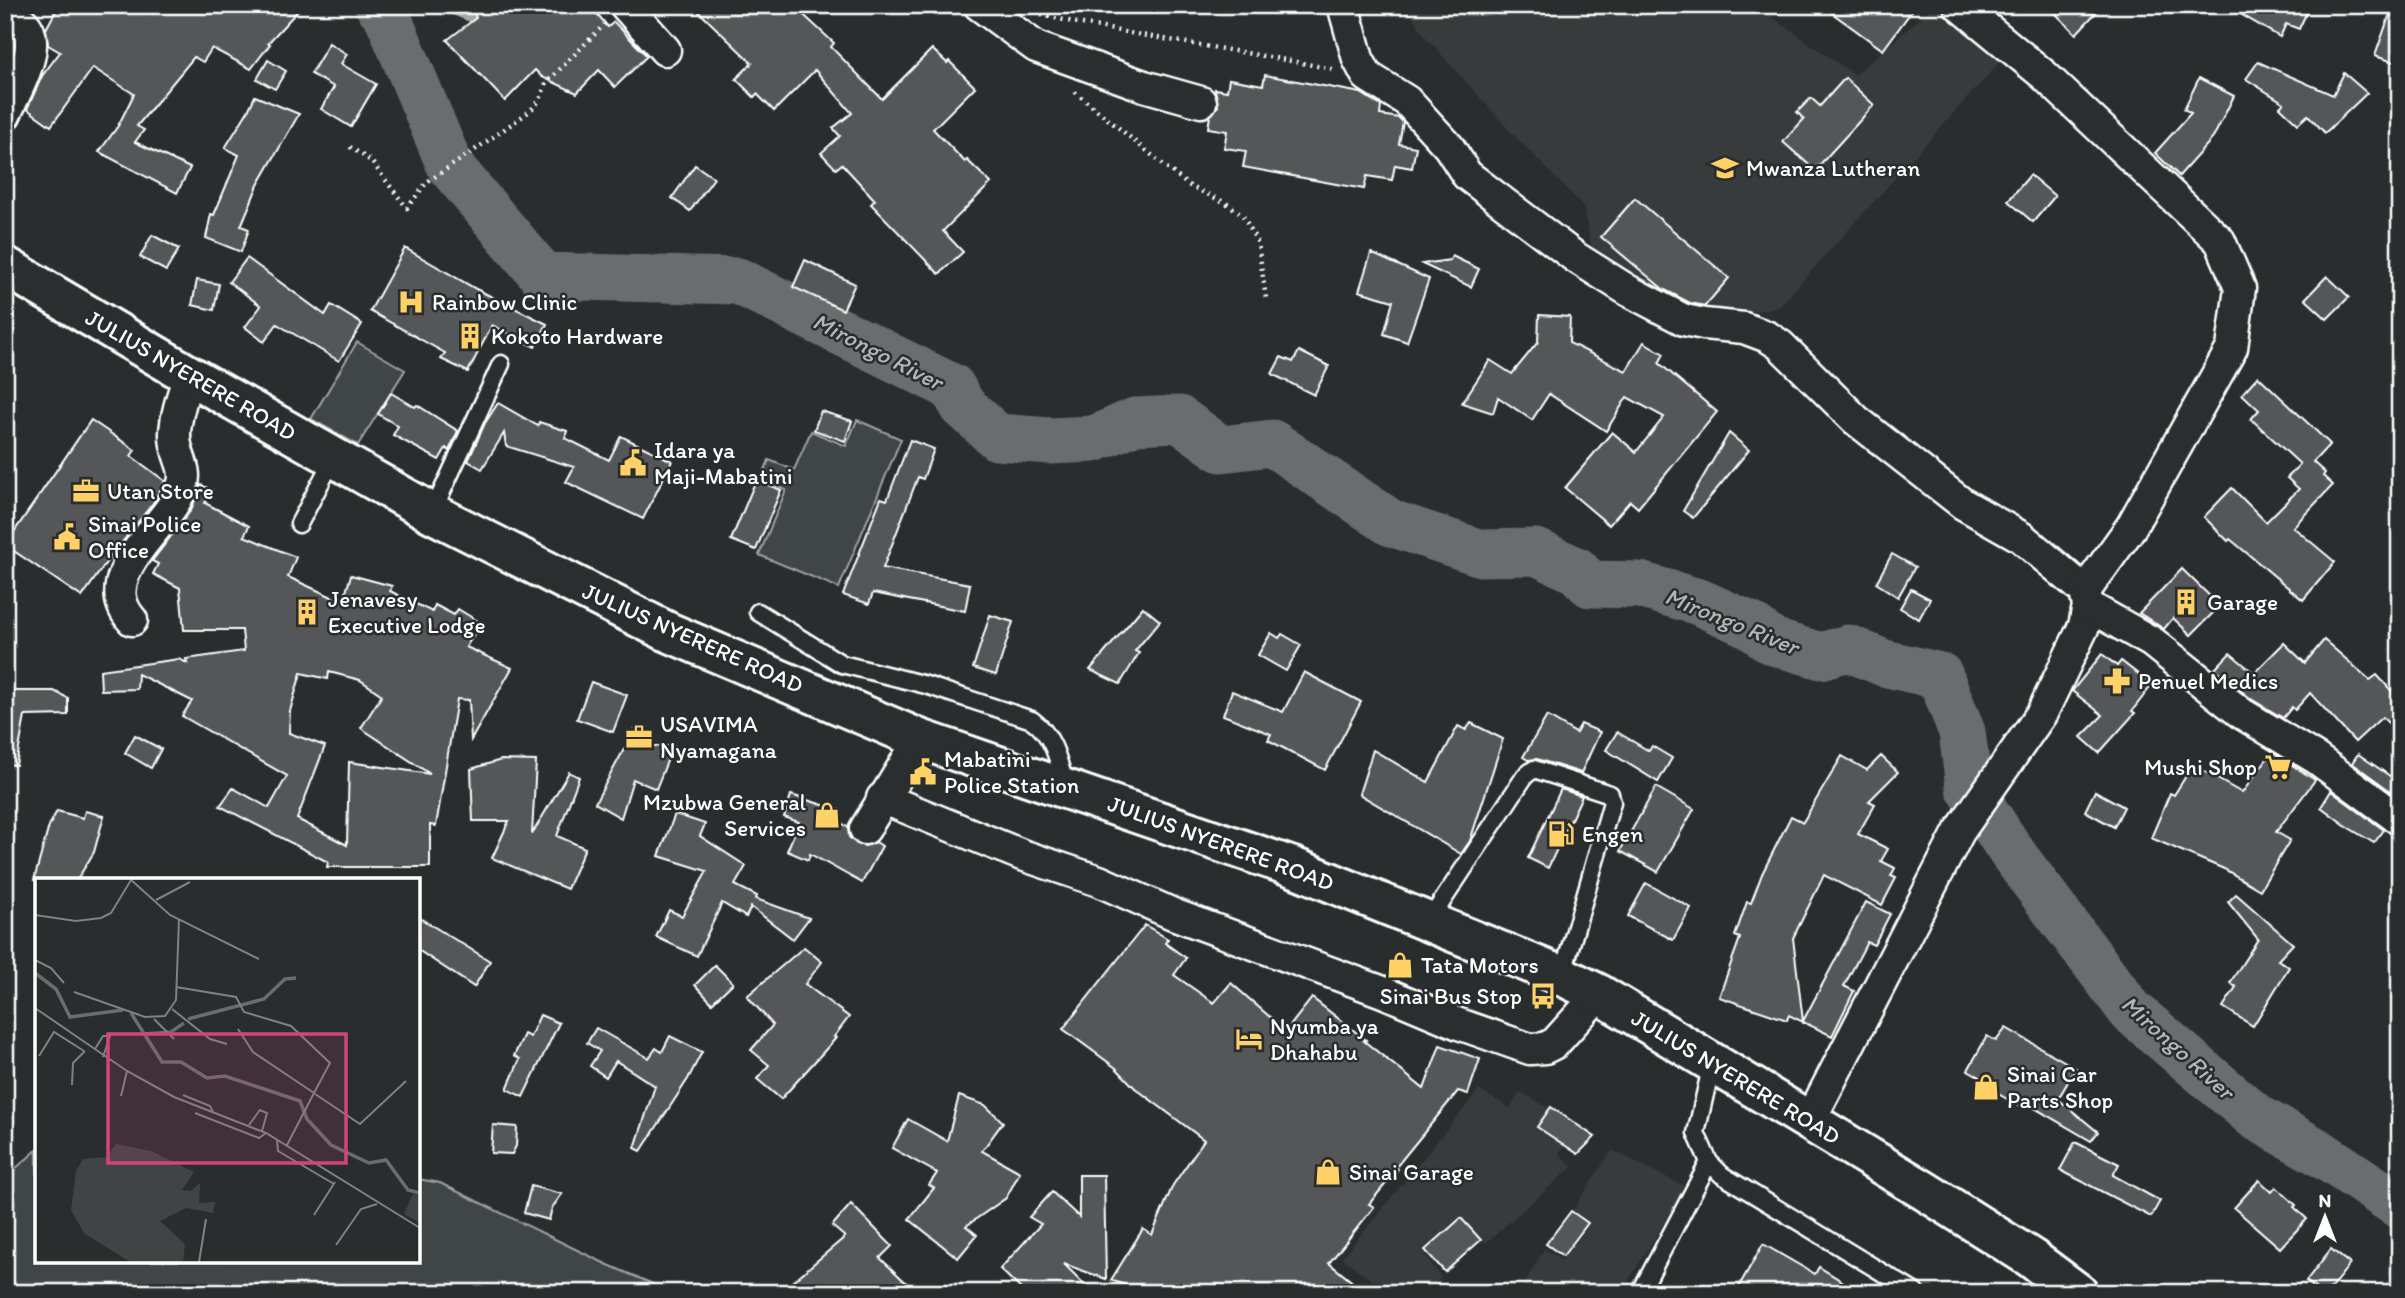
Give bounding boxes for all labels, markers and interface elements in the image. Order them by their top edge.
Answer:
school or university icon: Mwanza Lutheran [1710,153,1740,183]
place label: Mwanza Lutheran [1746,154,1920,182]
hospital icon: Rainbow Clinic [396,287,426,317]
place label: Rainbow Clinic [432,288,578,316]
street label: JULIUS NYERERE ROAD [81,303,301,447]
water label: Mirongo River [808,306,950,397]
building icon: Kokoto Hardware [455,321,485,351]
place label: Kokoto Hardware [491,322,663,350]
place label: Idara ya Maji-Mabatini [654,436,793,490]
public building icon: Idara ya Maji-Mabatini [618,448,648,478]
office icon: Utan Store [71,476,101,506]
place label: Utan Store [107,477,214,505]
place label: Sinai Police Office [88,510,201,564]
public building icon: Sinai Police Office [52,522,82,552]
street label: JULIUS NYERERE ROAD [578,577,808,699]
water label: Mirongo River [1661,581,1806,662]
place label: Jenavesy Executive Lodge [328,585,486,639]
building icon: Garage [2171,587,2201,617]
place label: Garage [2207,588,2278,616]
building icon: Jenavesy Executive Lodge [292,597,322,627]
pharmacy icon: Penuel Medics [2102,666,2132,696]
place label: Penuel Medics [2138,667,2278,695]
place label: USAVIMA Nyamagana [660,710,777,764]
office icon: USAVIMA Nyamagana [624,722,654,752]
place label: Mabatini Police Station [944,745,1079,799]
supermarket icon: Mushi Shop [2263,752,2293,782]
place label: Mushi Shop [2144,753,2257,781]
public building icon: Mabatini Police Station [908,757,938,787]
place label: Mzubwa General Services [643,788,806,842]
street label: JULIUS NYERERE ROAD [1104,789,1338,897]
shop icon: Mzubwa General Services [812,800,842,830]
fuel station icon: Engen [1546,819,1576,849]
place label: Engen [1582,820,1643,848]
inset map [35,878,420,1263]
shop icon: Tata Motors [1385,950,1415,980]
place label: Tata Motors [1421,951,1539,979]
bus stop icon: Sinai Bus Stop [1528,981,1558,1011]
place label: Sinai Bus Stop [1380,982,1522,1010]
water label: Mirongo River [2116,989,2243,1107]
street label: JULIUS NYERERE ROAD [1627,1004,1845,1150]
place label: Nyumba ya Dhahabu [1270,1012,1379,1066]
hotel icon: Nyumba ya Dhahabu [1234,1024,1264,1054]
place label: Sinai Car Parts Shop [2007,1060,2113,1114]
shop icon: Sinai Car Parts Shop [1971,1072,2001,1102]
shop icon: Sinai Garage [1313,1157,1343,1187]
place label: Sinai Garage [1349,1158,1474,1186]
north arrow [2290,1182,2360,1252]
text: N [2319,1189,2331,1212]

